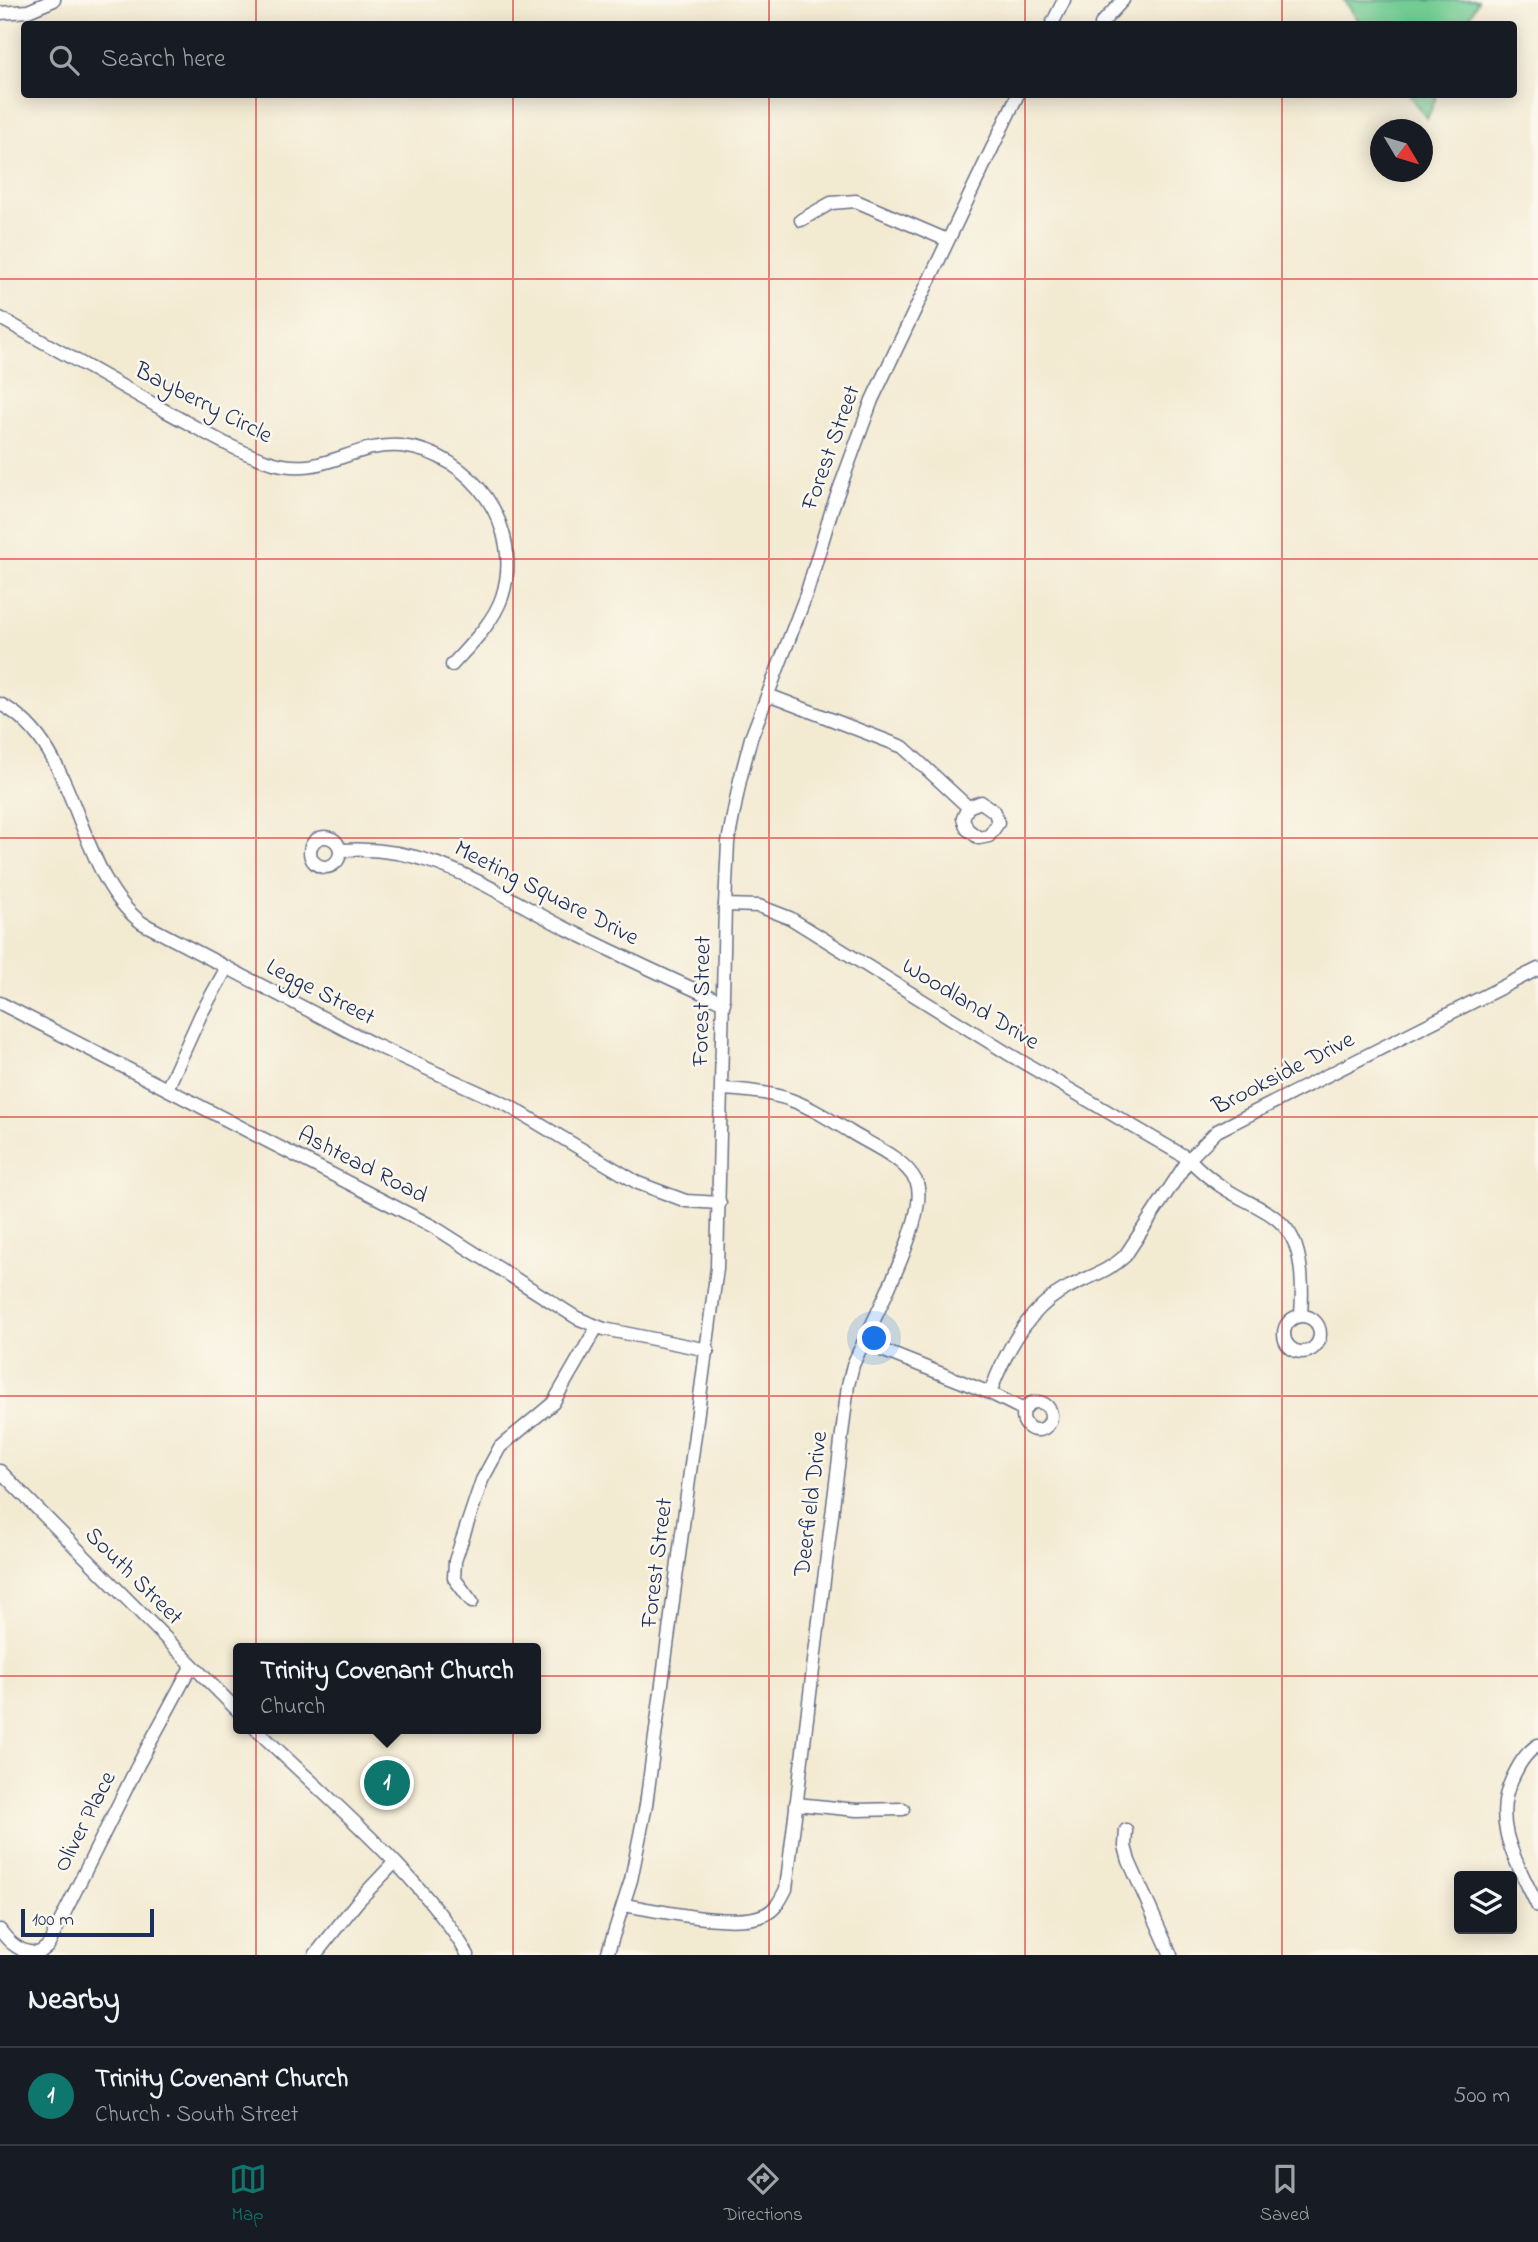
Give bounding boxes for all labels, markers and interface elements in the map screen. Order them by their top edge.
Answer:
search box [21,21,1517,98]
icon: search [45,41,83,79]
text: Search here [101,41,226,79]
north arrow [1370,119,1433,182]
street label: Bayberry Circle [127,354,278,455]
street label: Forest Street [793,381,871,516]
street label: Meeting Square Drive [447,832,645,956]
street label: Forest Street [684,935,722,1068]
street label: Woodland Drive [894,950,1046,1060]
street label: Legge Street [259,951,381,1035]
street label: Brookside Drive [1206,1023,1361,1125]
street label: Ashtead Road [291,1118,434,1214]
your location [857,1321,891,1355]
street label: Deerfield Drive [786,1429,838,1580]
street label: Forest Street [633,1496,683,1631]
street label: South Street [76,1520,190,1634]
popup [233,1643,541,1734]
text: Trinity Covenant Church [260,1653,514,1691]
text: Church [260,1691,325,1724]
pin: 1 [364,1757,410,1809]
street label: Oliver Place [46,1765,126,1879]
map controls [1454,1871,1517,1934]
button: layers [1454,1871,1517,1934]
scale bar [21,1906,154,1938]
text: 100 m [32,1907,74,1934]
text: Nearby [28,1979,120,2023]
text: Trinity Covenant Church [95,2061,348,2099]
text: 1 [47,2080,55,2113]
text: 500 m [1453,2080,1510,2113]
text: Church · South Street [95,2099,298,2132]
tab: Map [229,2160,267,2229]
tab: Directions [724,2160,803,2229]
tab: Saved [1260,2160,1309,2229]

